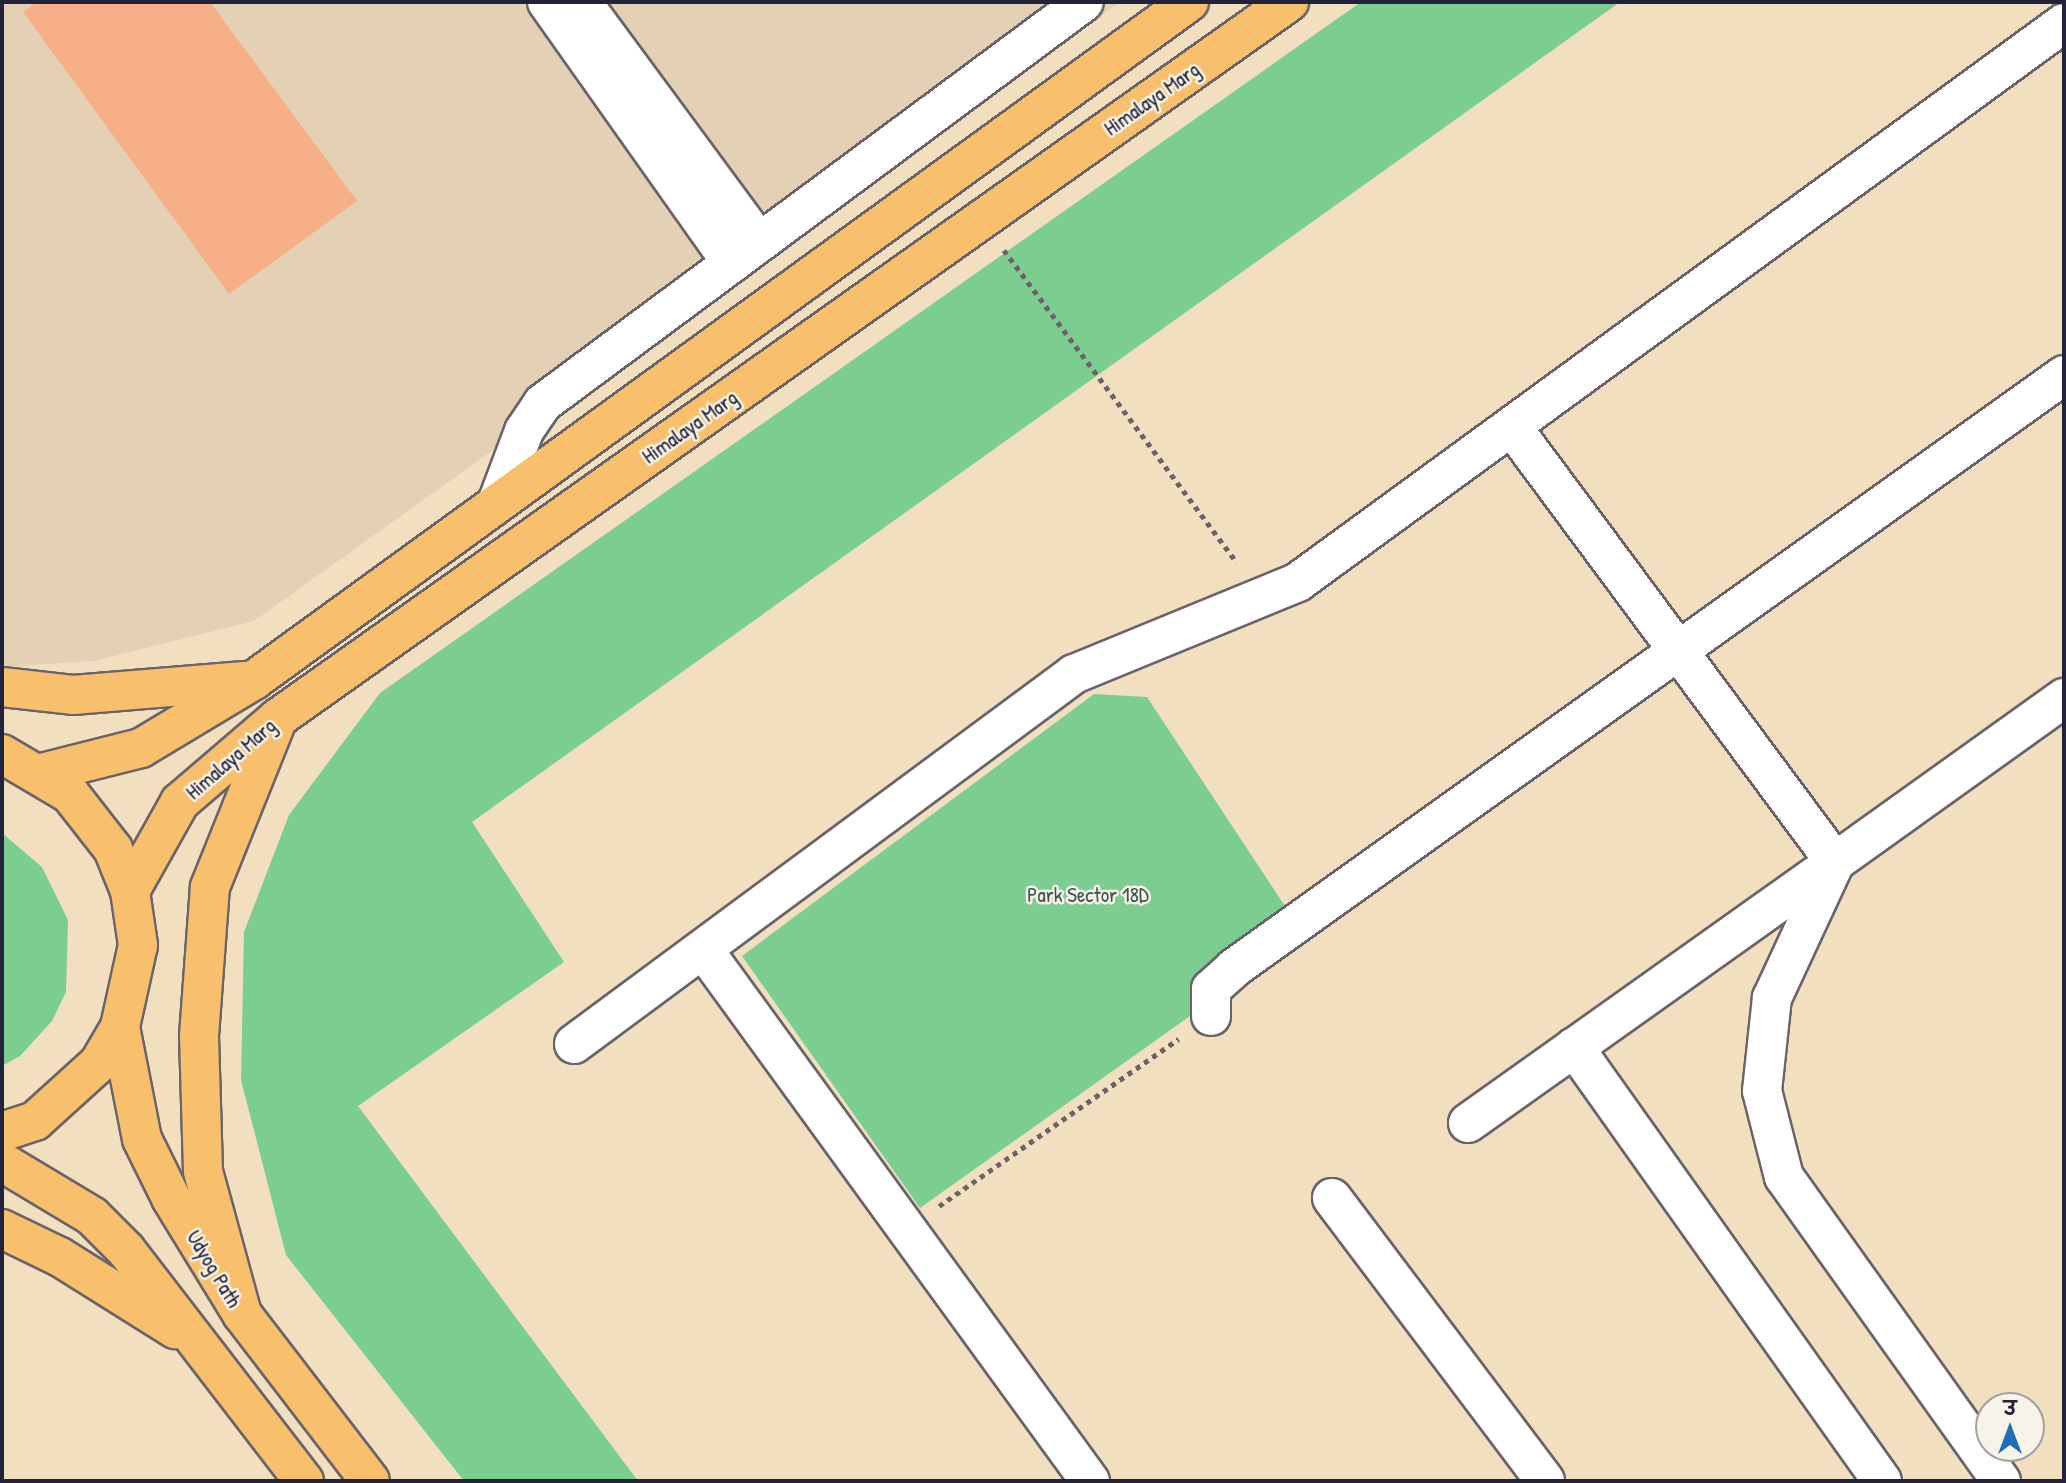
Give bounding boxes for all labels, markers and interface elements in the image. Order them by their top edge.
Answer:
street label: Himalaya Marg [1099,57,1205,141]
street label: Himalaya Marg [637,385,743,469]
street label: Himalaya Marg [181,713,281,805]
park label: Park Sector 18D [1027,882,1149,908]
street label: Udyog Path [181,1226,247,1312]
north arrow [1975,1392,2045,1462]
text: उ [2004,1395,2016,1421]

